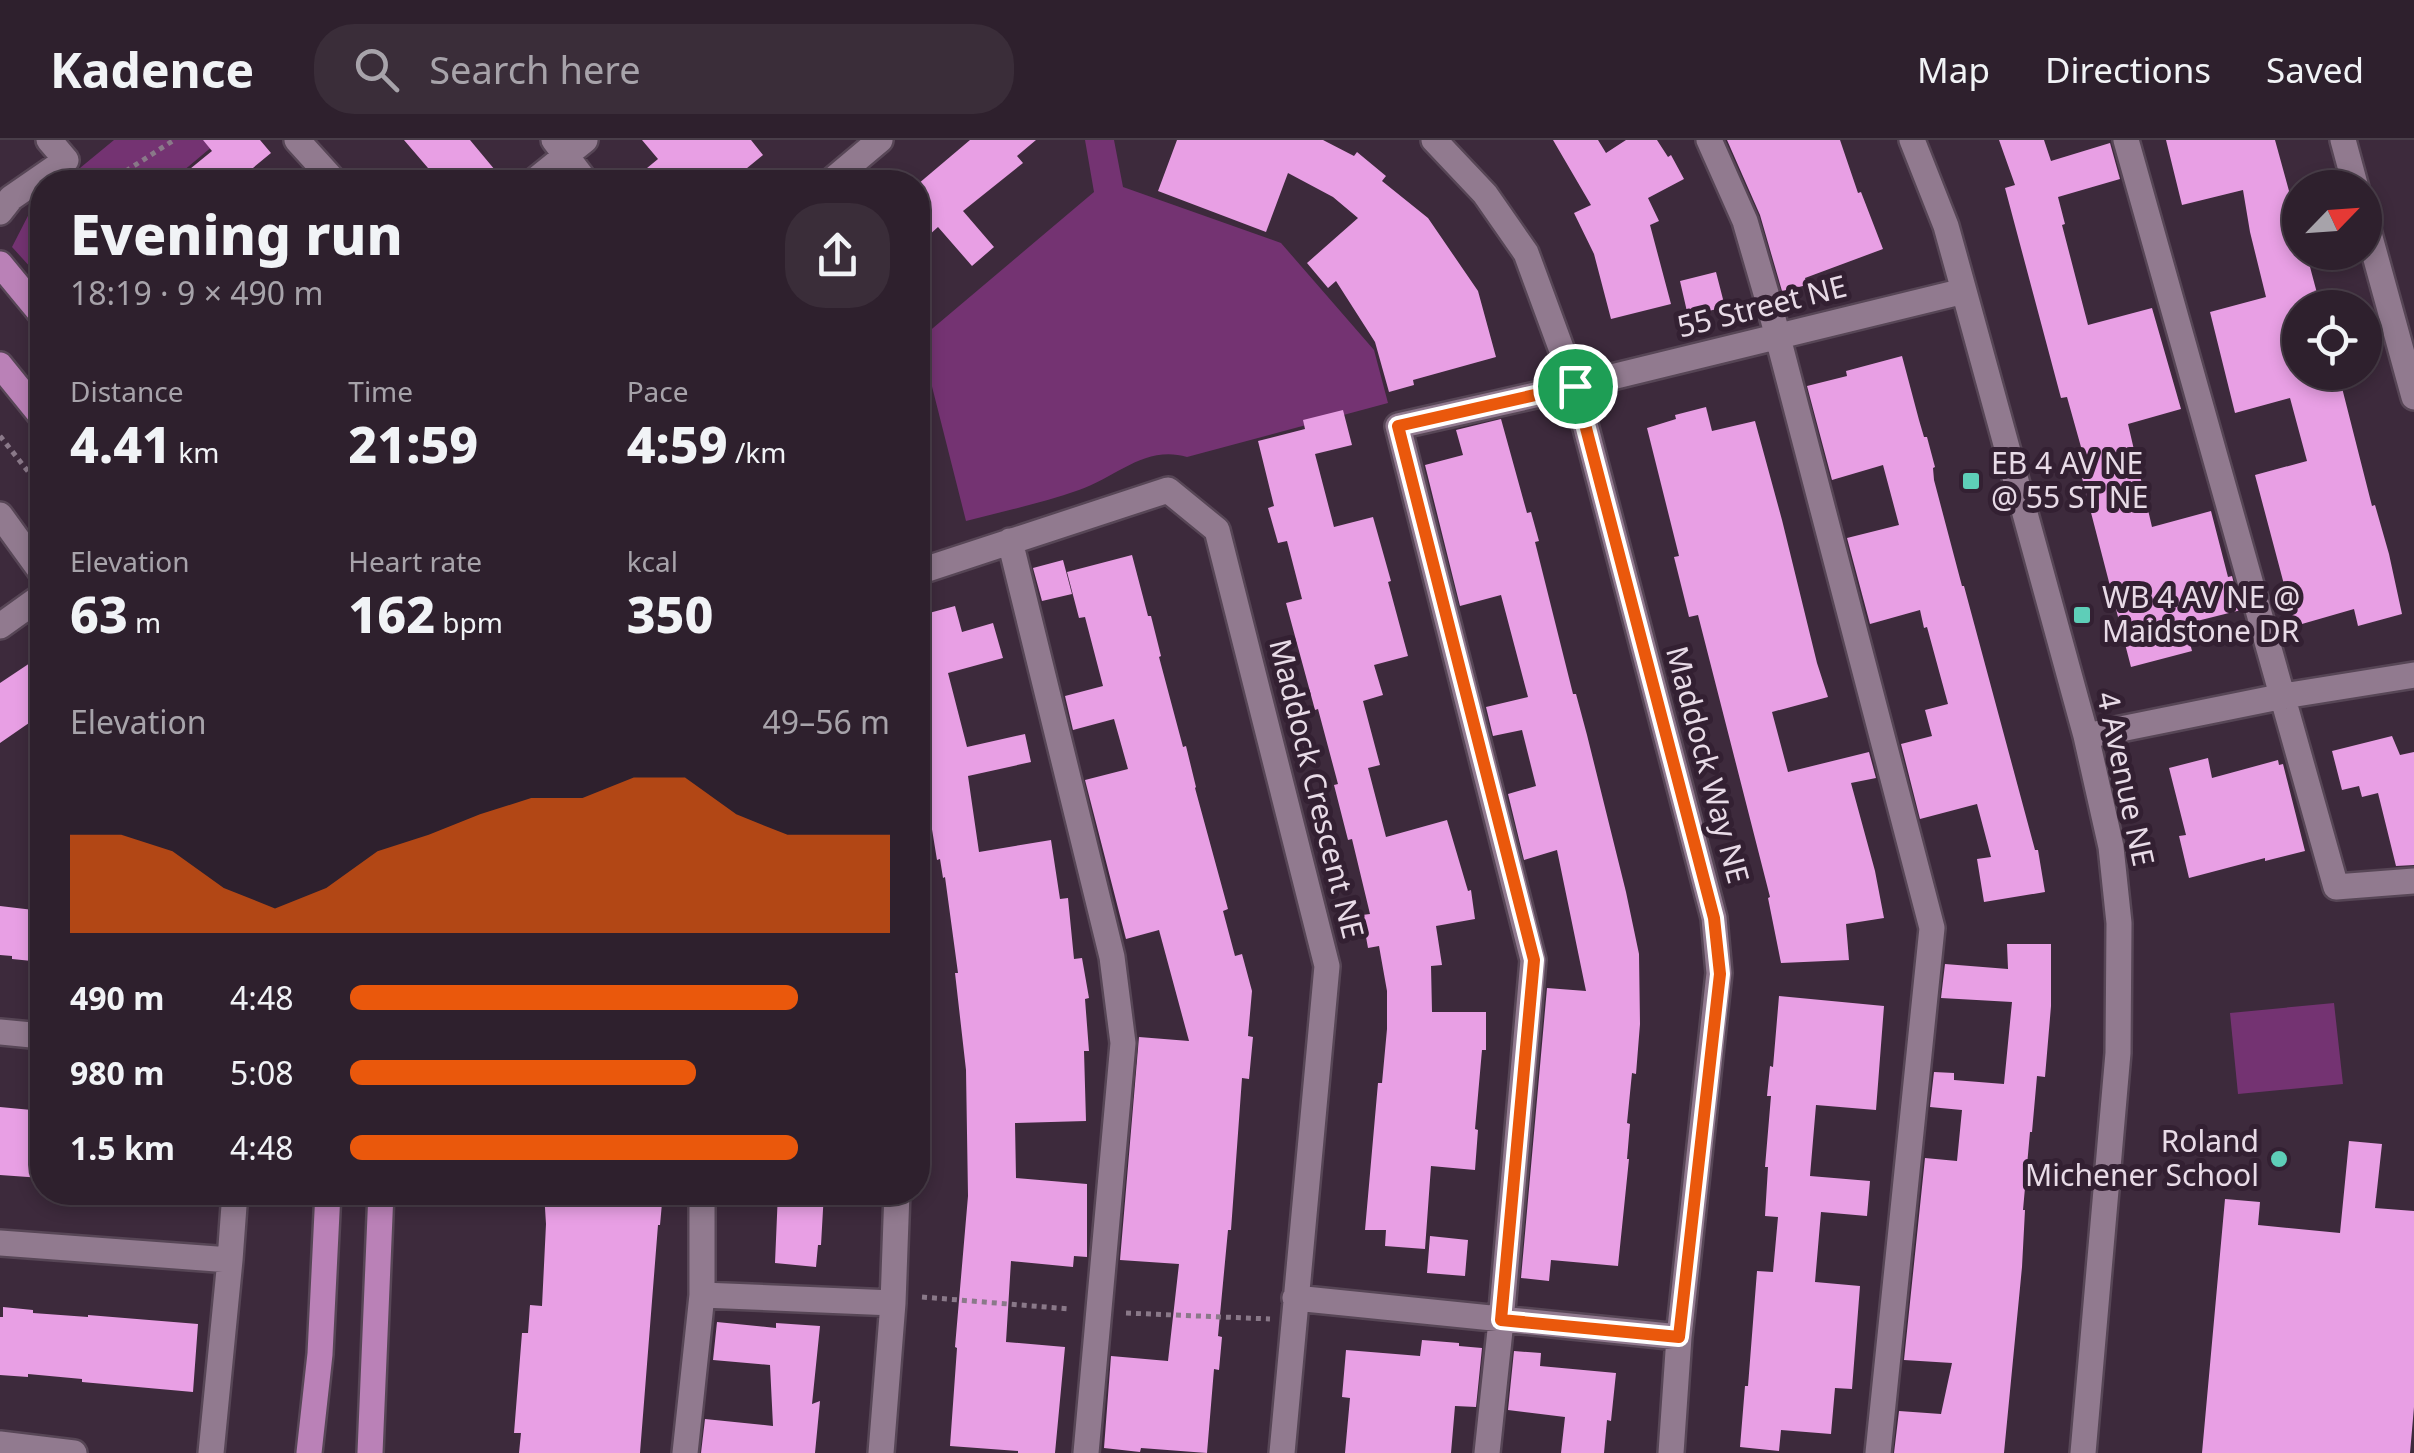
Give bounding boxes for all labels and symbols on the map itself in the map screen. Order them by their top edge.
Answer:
north arrow [2282,170,2382,270]
street label: 55 Street NE [1673,265,1851,346]
pin [1533,344,1618,429]
place label: EB 4 AV NE @ 55 ST NE [1991,442,2148,517]
marker: EB 4 AV NE @ 55 ST NE [1960,470,1982,492]
place label: WB 4 AV NE @ Maidstone DR [2102,576,2300,651]
marker: WB 4 AV NE @ Maidstone DR [2071,604,2093,626]
street label: Maddock Crescent NE [1260,635,1375,943]
street label: Maddock Way NE [1657,641,1760,888]
street label: 4 Avenue NE [2088,688,2165,870]
place label: Roland Michener School [2025,1120,2259,1195]
marker: Roland Michener School [2268,1148,2290,1170]

